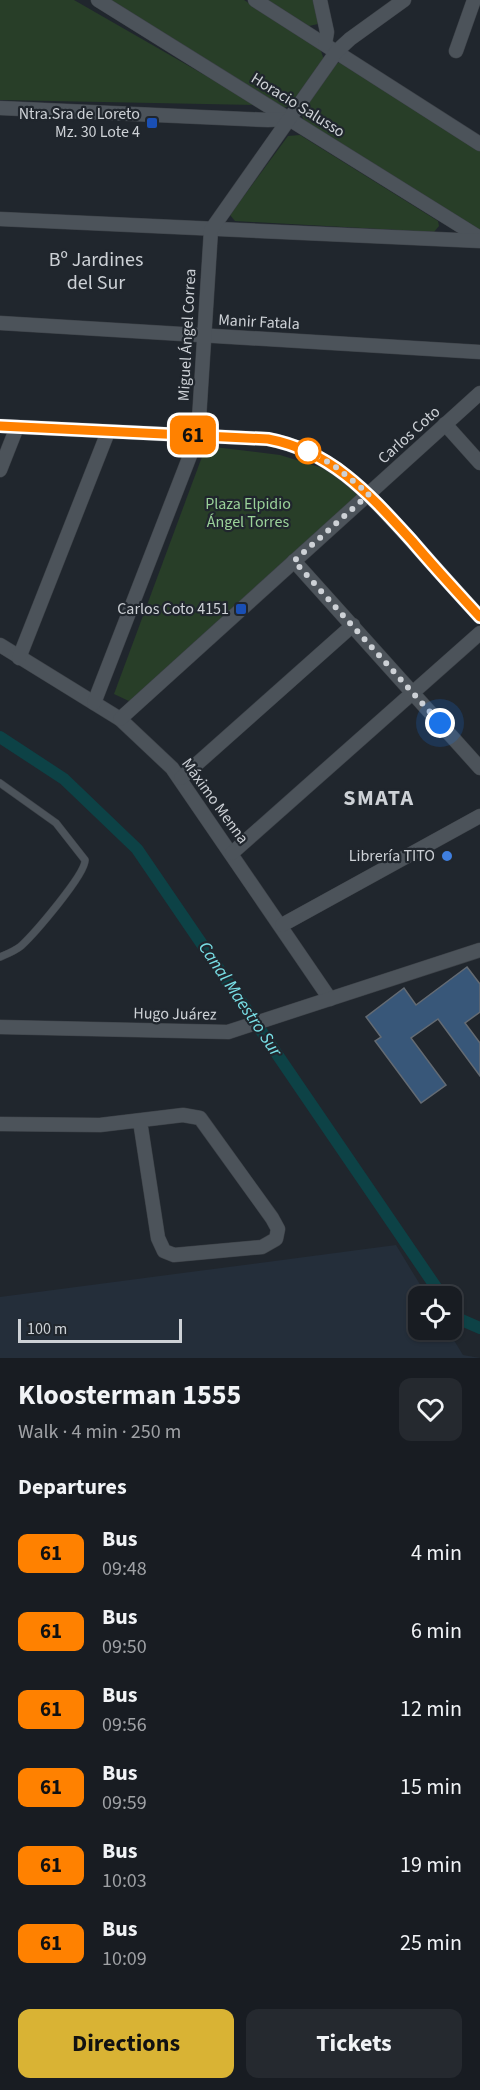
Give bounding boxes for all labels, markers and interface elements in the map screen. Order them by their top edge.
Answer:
street label: Horacio Salusso [247,67,349,143]
place label: Ntra.Sra de Loreto Mz. 30 Lote 4 [19,103,140,143]
marker: Ntra.Sra de Loreto Mz. 30 Lote 4 [145,116,159,130]
district label: Bº Jardines del Sur [49,246,143,297]
street label: Miguel Ángel Correa [173,268,201,402]
street label: Manir Fatala [218,309,300,335]
street label: Carlos Coto [373,401,445,469]
line badge: 61 [166,416,220,454]
text: 61 [182,420,204,450]
unlabelled marker [295,438,321,464]
park label: Plaza Elpidio Ángel Torres [205,493,291,533]
place label: Carlos Coto 4151 [117,598,229,620]
marker: Carlos Coto 4151 [234,602,248,616]
your location [425,708,455,738]
street label: Máximo Menna [176,754,254,848]
district label: SMATA [343,782,415,814]
place label: Librería TITO [349,845,435,867]
marker: Librería TITO [440,849,454,863]
water label: Canal Maestro Sur [192,936,288,1062]
street label: Hugo Juárez [133,1002,217,1026]
map controls [408,1286,462,1340]
button: locate [408,1286,462,1340]
scale bar [18,1316,182,1344]
text: 100 m [27,1318,67,1340]
text: Kloosterman 1555 [18,1375,241,1415]
button: heart [399,1378,462,1441]
text: Walk · 4 min · 250 m [18,1418,181,1446]
text: Departures [18,1471,127,1503]
text: Bus [102,1523,138,1555]
text: 4 min [411,1537,462,1569]
text: 61 [40,1538,62,1568]
text: 09:48 [102,1555,147,1583]
text: Bus [102,1601,138,1633]
text: 6 min [411,1615,462,1647]
text: 61 [40,1616,62,1646]
text: 09:50 [102,1633,147,1661]
text: Bus [102,1679,138,1711]
text: 12 min [400,1693,462,1725]
text: 61 [40,1694,62,1724]
text: 09:56 [102,1711,147,1739]
text: Bus [102,1757,138,1789]
text: 15 min [400,1771,462,1803]
text: 61 [40,1772,62,1802]
text: 09:59 [102,1789,147,1817]
text: Bus [102,1835,138,1867]
text: 19 min [400,1849,462,1881]
text: 61 [40,1850,62,1880]
text: 10:03 [102,1867,147,1895]
text: Bus [102,1913,138,1945]
text: 25 min [400,1927,462,1959]
text: 61 [40,1928,62,1958]
text: 10:09 [102,1945,147,1973]
button: Directions [18,2009,234,2078]
button: Tickets [246,2009,462,2078]

